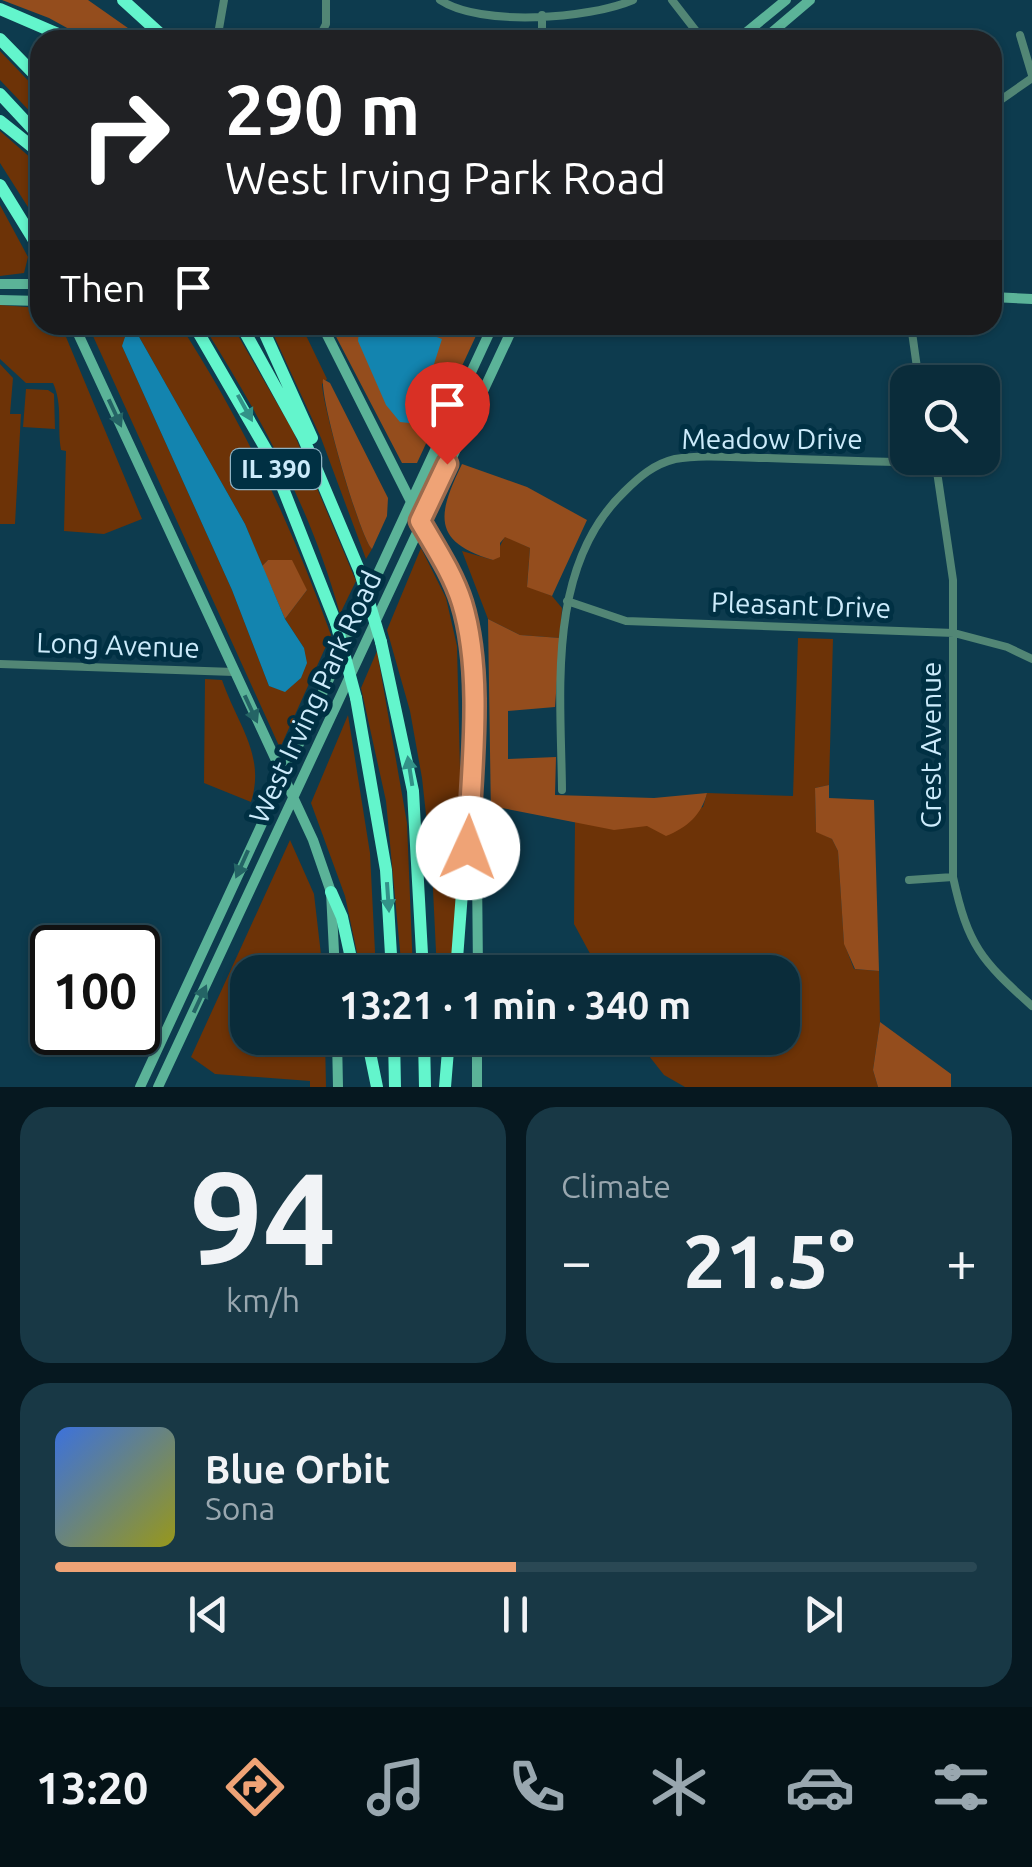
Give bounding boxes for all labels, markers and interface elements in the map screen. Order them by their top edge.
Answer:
icon: right [60,70,190,200]
text: 290 m [225,70,420,148]
text: West Irving Park Road [225,152,666,203]
icon: arrive [166,260,221,315]
text: Then [60,267,146,309]
pin [405,362,490,465]
map controls [890,365,1000,475]
button: search [890,365,1000,475]
icon: arrive [420,377,475,432]
one-way arrow [236,394,253,423]
one-way arrow [107,399,124,428]
street label: Meadow Drive [681,423,863,454]
road number: IL 390 [231,449,321,489]
street label: West Irving Park Road [243,566,387,828]
street label: Pleasant Drive [710,586,892,623]
street label: Long Avenue [36,626,200,663]
street label: Crest Avenue [915,661,946,829]
one-way arrow [242,694,259,723]
one-way arrow [402,754,417,786]
position arrow [416,796,520,900]
one-way arrow [233,850,250,879]
one-way arrow [380,882,396,914]
speed limit sign: 100 [30,925,160,1055]
one-way arrow [191,984,208,1013]
text: 13:21 · 1 min · 340 m [339,984,691,1026]
text: 94 [190,1144,336,1290]
text: Climate [561,1168,671,1204]
text: 21.5° [683,1218,855,1302]
text: − [561,1230,592,1291]
text: + [946,1230,977,1291]
text: km/h [226,1282,300,1318]
text: Blue Orbit [205,1448,390,1490]
text: Sona [205,1490,275,1526]
icon: previous [181,1587,236,1642]
icon: pause [488,1587,543,1642]
icon: next [796,1587,851,1642]
icon: directions [220,1752,290,1822]
icon: music [361,1752,431,1822]
icon: phone [502,1752,572,1822]
icon: climate [644,1752,714,1822]
icon: car [785,1752,855,1822]
icon: filters [926,1752,996,1822]
text: 13:20 [36,1762,148,1813]

